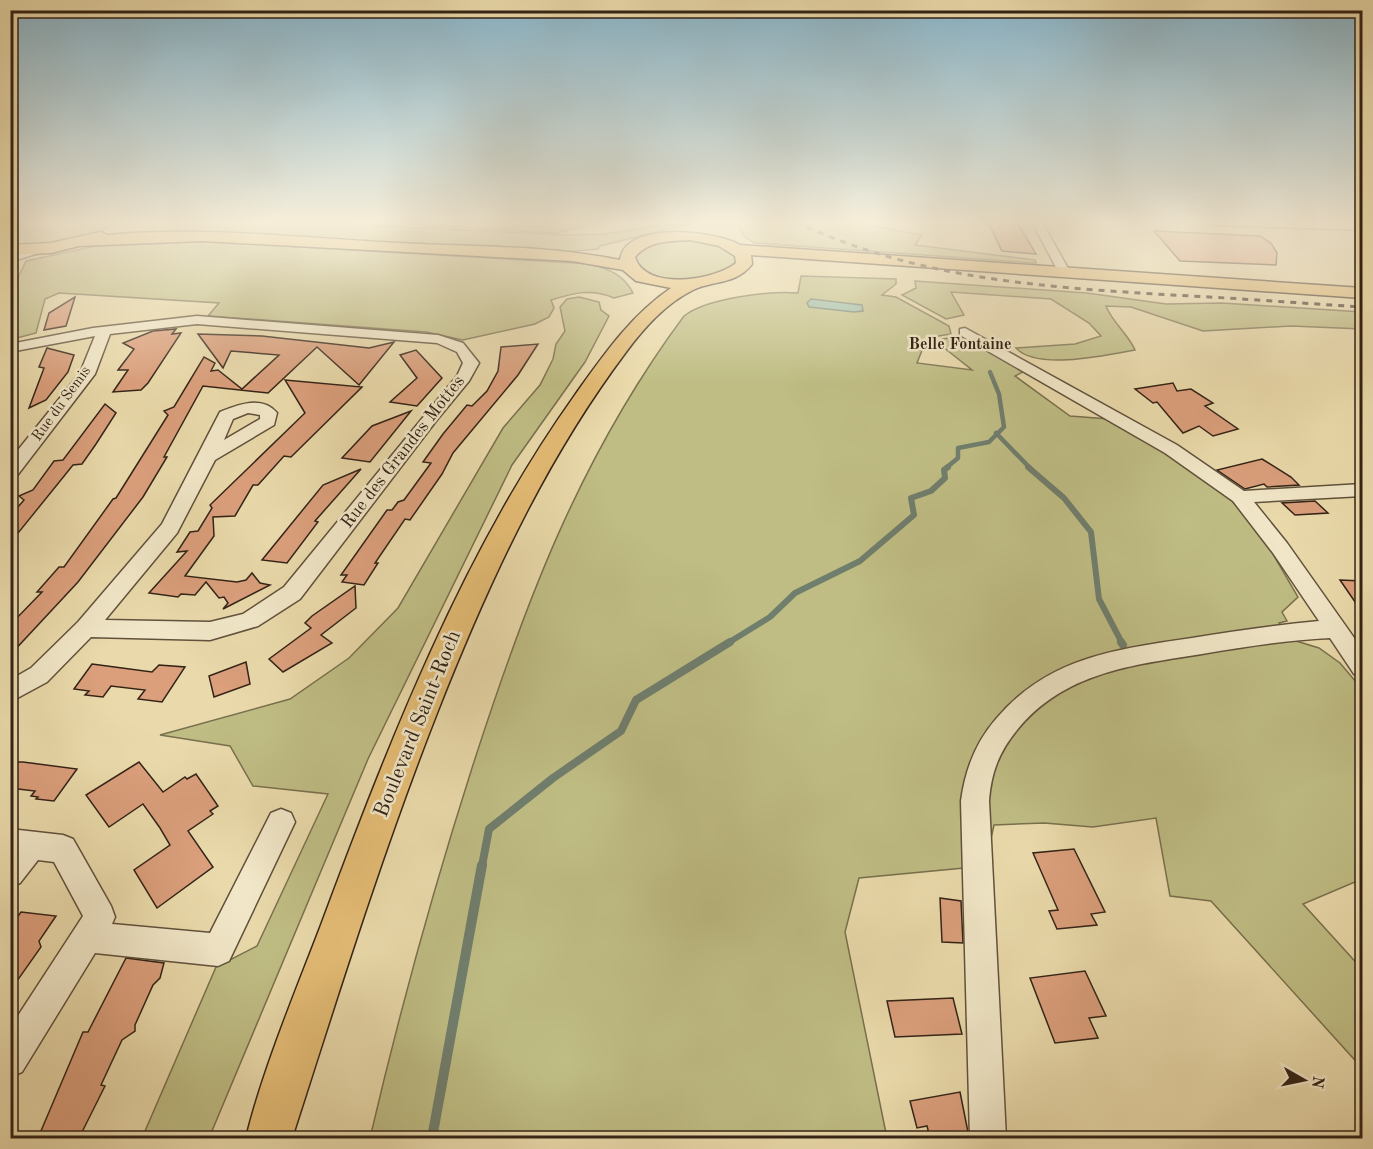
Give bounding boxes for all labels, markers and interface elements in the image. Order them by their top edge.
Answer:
district label: Belle Fontaine [909,337,1011,353]
street label: Rue du Semis [30,364,94,444]
street label: Rue des Grandes Mottes [338,372,468,532]
street label: Boulevard Saint-Roch [371,628,465,820]
north arrow [1274,1050,1334,1110]
text: N [1308,1075,1326,1090]

